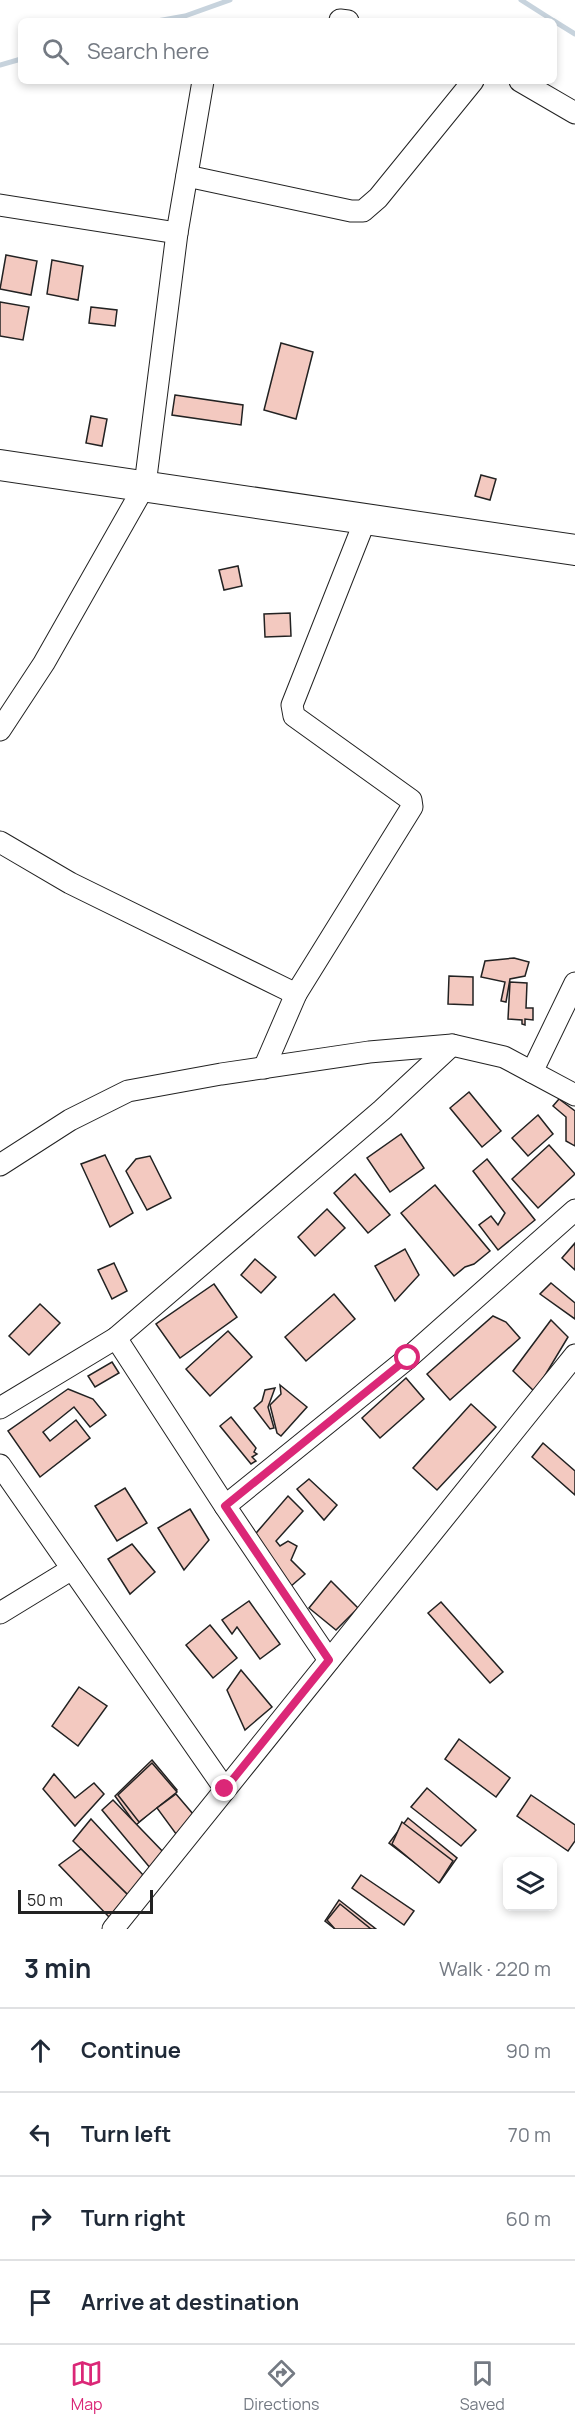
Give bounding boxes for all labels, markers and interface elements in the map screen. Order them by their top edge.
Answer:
search box [18,18,557,84]
icon: search [39,35,72,68]
text: Search here [87,36,209,66]
route start [394,1344,420,1370]
route end [211,1775,237,1801]
map controls [503,1857,557,1911]
button: layers [503,1857,557,1911]
scale bar [18,1887,153,1914]
text: 50 m [27,1889,63,1911]
text: 3 min [24,1950,91,1986]
text: Walk · 220 m [439,1955,551,1982]
icon: ahead [24,2034,57,2067]
text: Continue [81,2035,181,2065]
text: 90 m [505,2037,551,2064]
icon: left [24,2118,57,2151]
text: Turn left [81,2119,171,2149]
text: 70 m [508,2121,551,2148]
icon: right [24,2202,57,2235]
text: Turn right [81,2203,186,2233]
text: 60 m [505,2205,551,2232]
icon: arrive [24,2286,57,2319]
text: Arrive at destination [81,2287,299,2317]
tab: Map [70,2357,103,2415]
tab: Directions [244,2357,319,2415]
tab: Saved [460,2357,505,2415]

